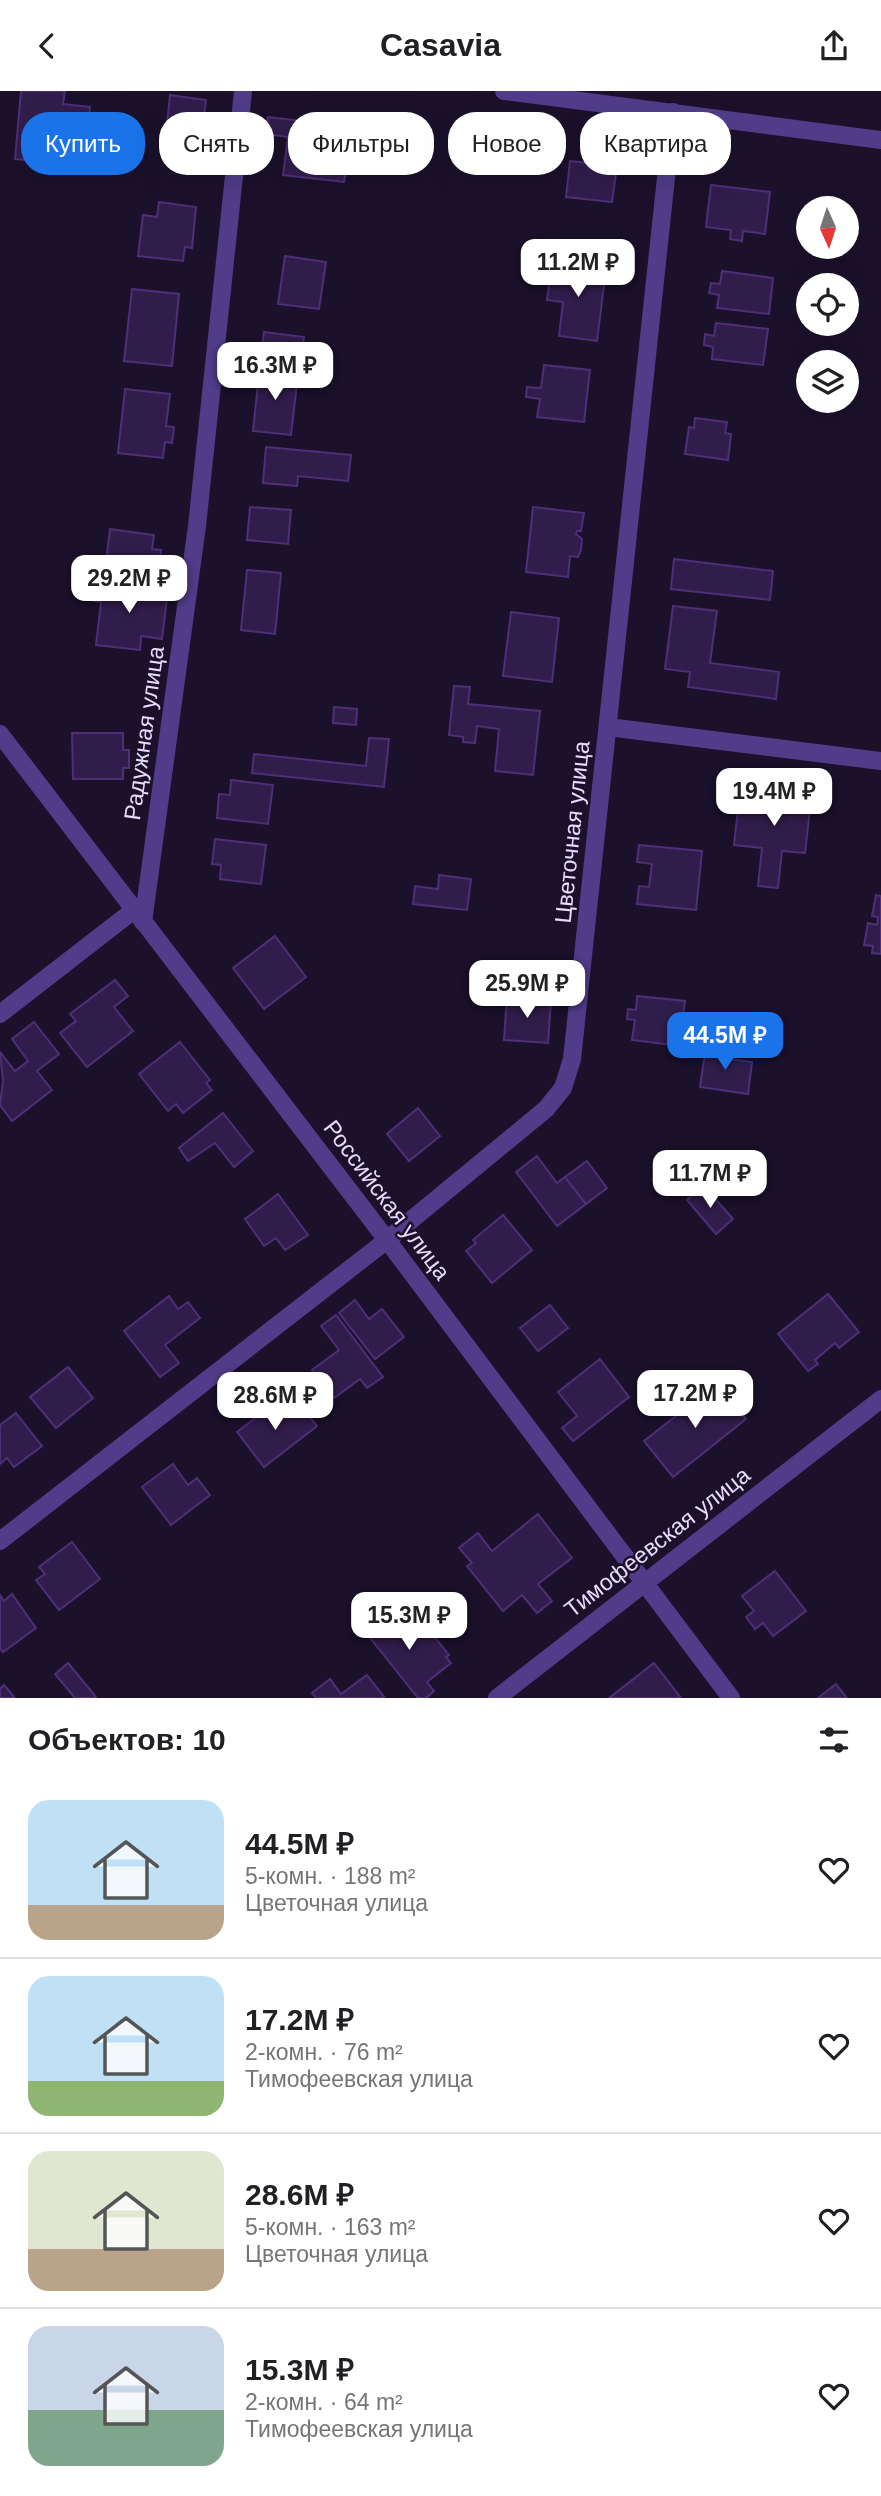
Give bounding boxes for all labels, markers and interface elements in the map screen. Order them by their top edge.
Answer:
icon: back [28,27,66,65]
text: Casavia [380,27,501,63]
icon: share [815,27,853,65]
chip: Купить [21,112,145,175]
chip: Снять [159,112,274,175]
chip: Фильтры [288,112,434,175]
chip: Новое [448,112,566,175]
chip: Квартира [580,112,731,175]
north arrow [796,196,859,259]
map controls [796,196,859,413]
pin: 11.2M ₽ [513,239,643,299]
text: 11.2M ₽ [537,249,619,275]
button: locate [796,273,859,336]
pin: 16.3M ₽ [210,343,340,402]
button: layers [796,350,859,413]
text: 16.3M ₽ [233,352,317,378]
pin: 29.2M ₽ [64,555,194,615]
text: 29.2M ₽ [87,565,171,591]
street label: Радужная улица [119,644,169,822]
street label: Цветочная улица [550,739,595,924]
pin: 19.4M ₽ [709,769,839,828]
text: 19.4M ₽ [732,778,816,804]
pin: 25.9M ₽ [462,961,592,1020]
text: 25.9M ₽ [485,970,569,996]
pin: 44.5M ₽ [660,1013,790,1072]
text: 44.5M ₽ [683,1022,767,1048]
street label: Российская улица [319,1115,456,1285]
pin: 11.7M ₽ [645,1151,775,1210]
text: 11.7M ₽ [669,1160,751,1186]
pin: 17.2M ₽ [630,1371,760,1430]
pin: 28.6M ₽ [210,1373,340,1432]
text: 17.2M ₽ [653,1380,737,1406]
text: 28.6M ₽ [233,1382,317,1408]
street label: Тимофеевская улица [559,1461,755,1622]
pin: 15.3M ₽ [344,1593,474,1652]
text: 15.3M ₽ [367,1602,451,1628]
icon: filters [815,1721,853,1759]
text: Объектов: 10 [28,1723,226,1756]
text: 44.5M ₽ [245,1827,354,1860]
icon: home [84,1828,168,1912]
icon: heart [815,1851,853,1889]
text: 5-комн. · 188 m² [245,1863,416,1889]
text: Цветочная улица [245,1890,428,1916]
text: 17.2M ₽ [245,2003,354,2036]
icon: home [84,2004,168,2088]
icon: heart [815,2027,853,2065]
text: 2-комн. · 76 m² [245,2039,403,2065]
text: Тимофеевская улица [245,2066,473,2092]
text: 28.6M ₽ [245,2178,354,2211]
icon: home [84,2179,168,2263]
icon: heart [815,2202,853,2240]
text: 5-комн. · 163 m² [245,2214,416,2240]
text: Цветочная улица [245,2241,428,2267]
text: 15.3M ₽ [245,2353,354,2386]
icon: home [84,2354,168,2438]
icon: heart [815,2377,853,2415]
text: 2-комн. · 64 m² [245,2389,403,2415]
text: Тимофеевская улица [245,2416,473,2442]

